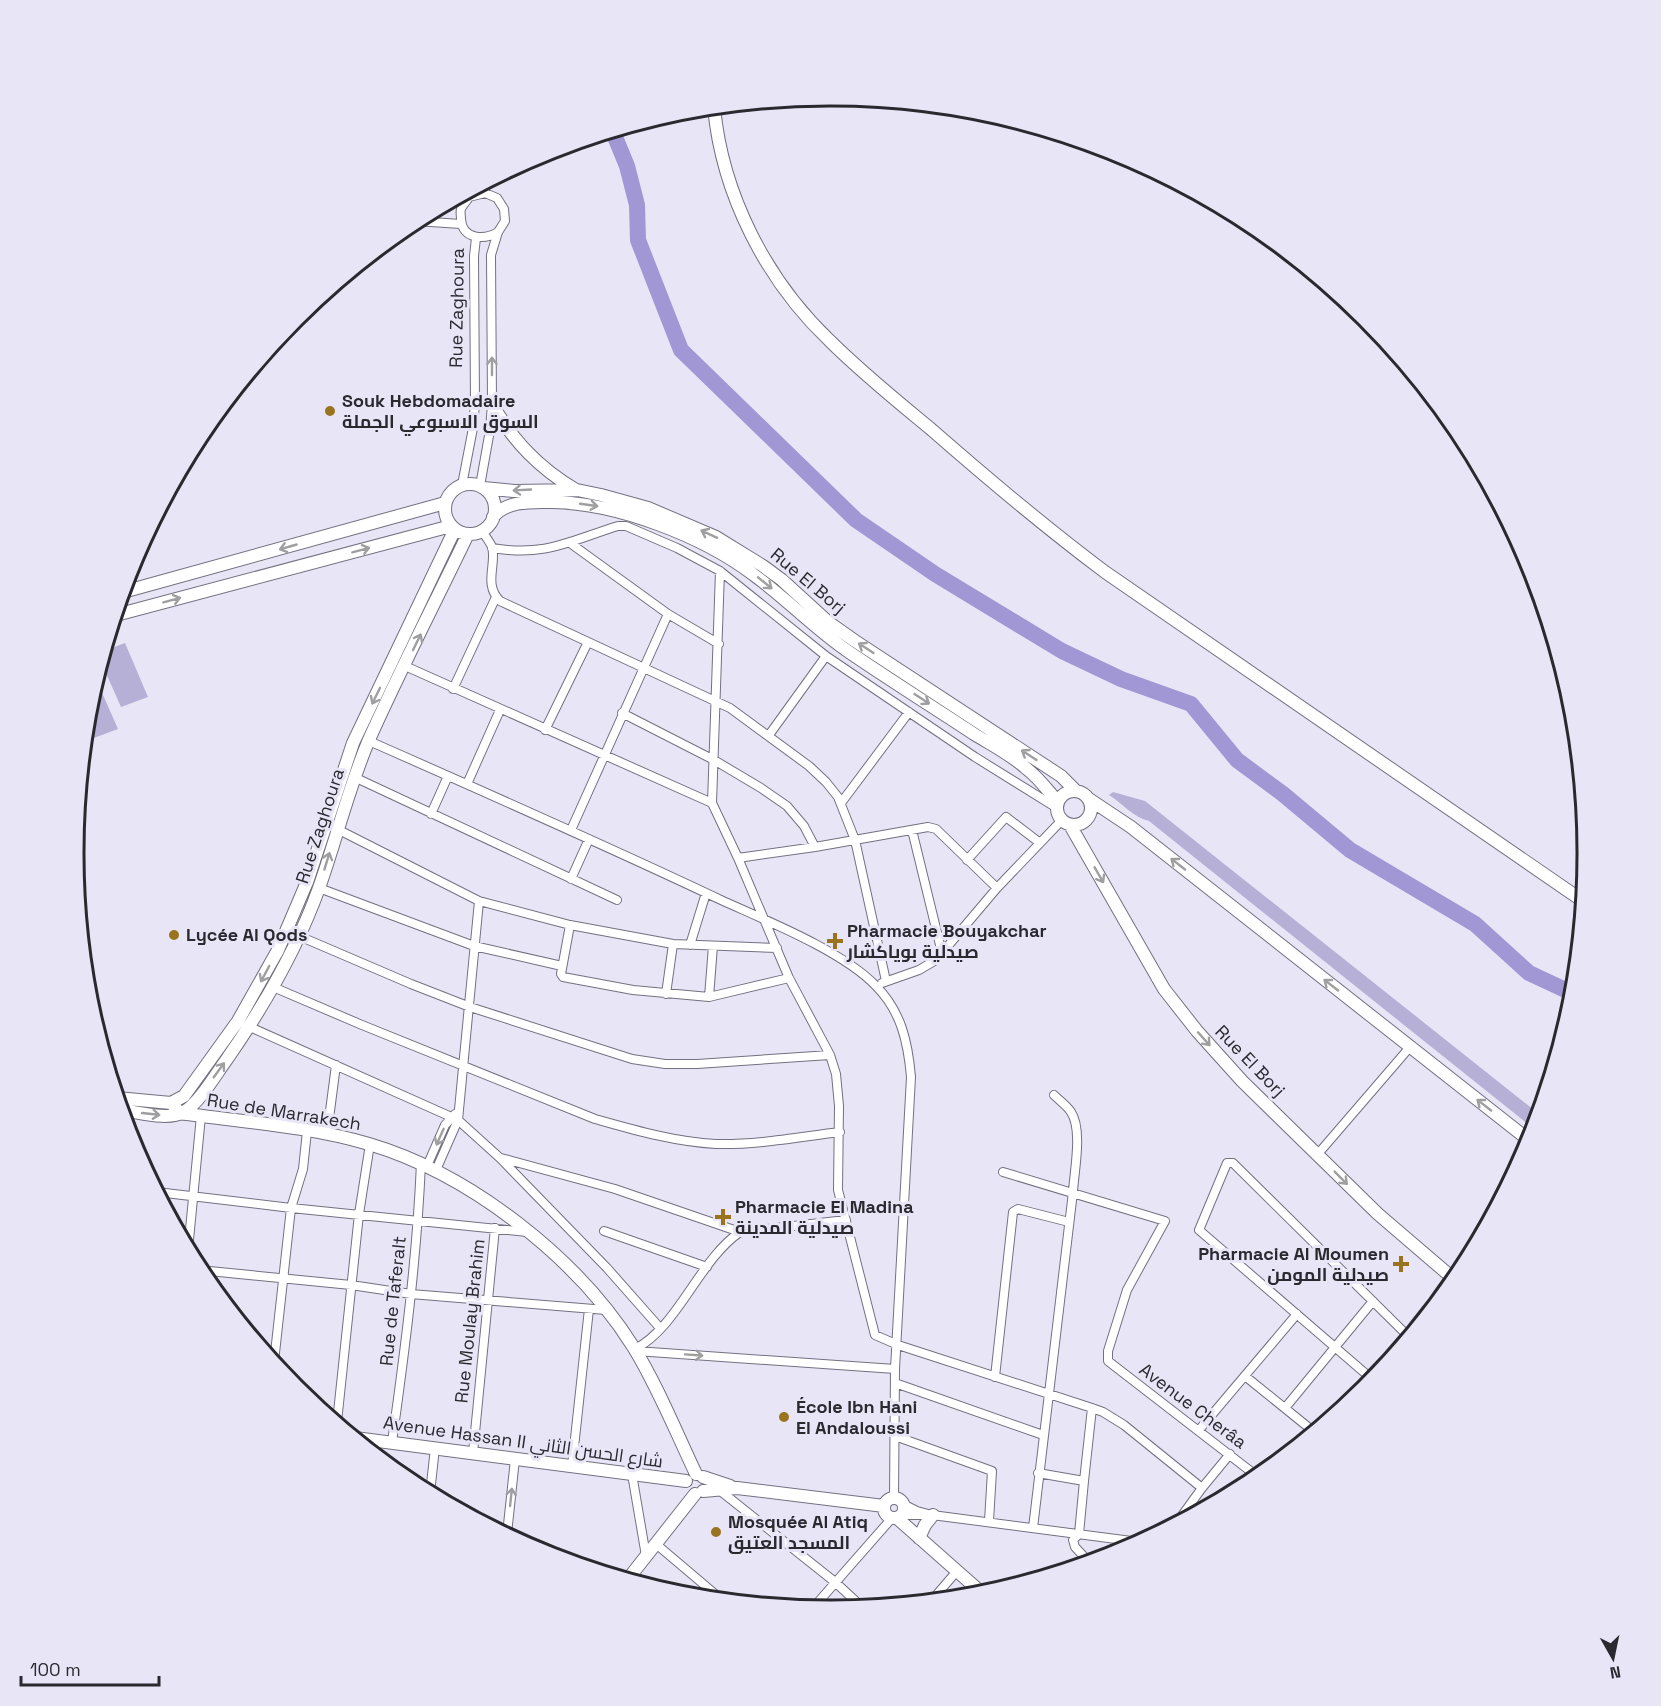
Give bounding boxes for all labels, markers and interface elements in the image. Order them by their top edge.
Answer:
street label: Rue Zaghoura [444,248,469,368]
one-way arrow [486,356,498,376]
place label: Souk Hebdomadaire السوق الاسبوعي الجملة [342,389,539,437]
marker: Souk Hebdomadaire السوق الاسبوعي الجملة [323,404,337,418]
one-way arrow [512,485,532,496]
one-way arrow [579,500,598,511]
one-way arrow [700,527,718,539]
one-way arrow [279,542,298,553]
street label: Rue El Borj [766,543,851,619]
one-way arrow [351,544,370,555]
one-way arrow [757,577,773,590]
one-way arrow [162,593,181,605]
one-way arrow [411,633,423,651]
one-way arrow [857,642,874,655]
one-way arrow [369,686,381,704]
one-way arrow [913,693,930,706]
one-way arrow [1021,748,1038,760]
street label: Rue Zaghoura [290,765,349,886]
one-way arrow [322,852,333,871]
one-way arrow [1170,858,1186,871]
one-way arrow [1093,866,1105,883]
place label: Pharmacie Bouyakchar صيدلية بوياكشار [846,919,1047,963]
place label: Lycée Al Qods [186,923,307,946]
marker: Lycée Al Qods [167,928,181,942]
marker: Pharmacie Bouyakchar صيدلية بوياكشار [828,934,842,948]
one-way arrow [259,965,271,982]
one-way arrow [1323,978,1339,991]
street label: Rue El Borj [1210,1020,1290,1101]
one-way arrow [1197,1031,1211,1046]
one-way arrow [212,1062,225,1078]
street label: Rue de Marrakech [205,1088,363,1135]
one-way arrow [1477,1099,1493,1112]
one-way arrow [140,1109,160,1120]
one-way arrow [434,1128,445,1146]
one-way arrow [1333,1171,1348,1185]
place label: Pharmacie El Madina صيدلية المدينة [735,1195,914,1239]
marker: Pharmacie El Madina صيدلية المدينة [716,1210,730,1224]
street label: Rue de Taferalt [374,1235,411,1367]
street label: Rue Moulay Brahim [449,1238,490,1404]
place label: Pharmacie Al Moumen صيدلية المومن [1198,1242,1389,1286]
marker: Pharmacie Al Moumen صيدلية المومن [1394,1257,1408,1271]
one-way arrow [684,1350,703,1361]
street label: Avenue Cherâa [1135,1358,1252,1453]
place label: École Ibn Hani El Andaloussi [796,1395,917,1439]
street label: Avenue Hassan II شارع الحسن الثاني [381,1410,664,1476]
marker: École Ibn Hani El Andaloussi [777,1410,791,1424]
one-way arrow [506,1487,517,1507]
place label: Mosquée Al Atiq المسجد العتيق [728,1510,868,1554]
marker: Mosquée Al Atiq المسجد العتيق [709,1525,723,1539]
north arrow [1583,1628,1643,1688]
scale bar [21,1649,159,1687]
text: 100 m [30,1658,81,1681]
text: N [1608,1661,1622,1684]

